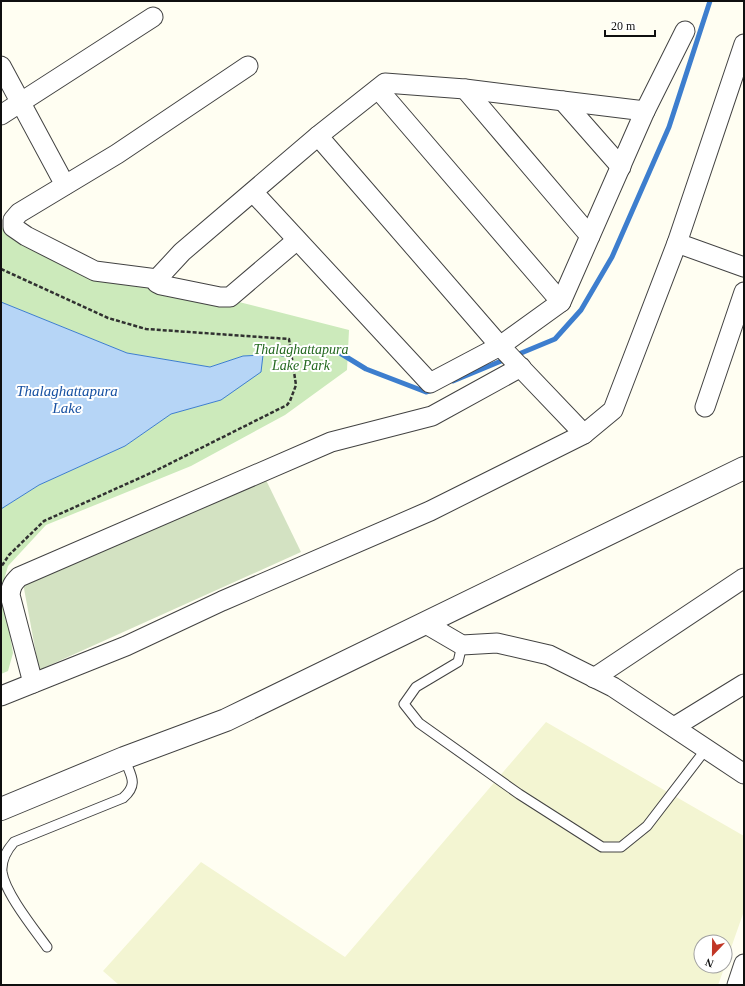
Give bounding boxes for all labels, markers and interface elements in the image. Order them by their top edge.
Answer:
scale bar [605,12,655,38]
text: 20 m [611,19,636,33]
park label: Thalaghattapura Lake Park [254,342,348,373]
water label: Thalaghattapura Lake [16,383,118,416]
north arrow [693,934,733,974]
text: N [703,956,715,970]

